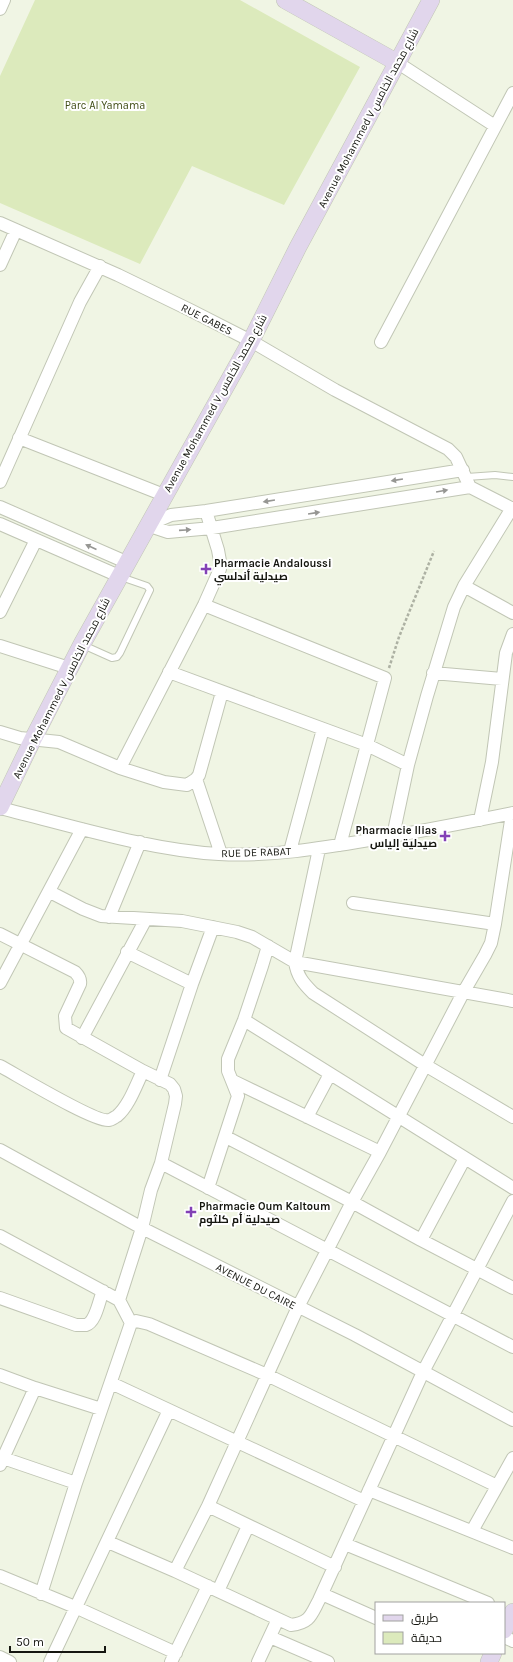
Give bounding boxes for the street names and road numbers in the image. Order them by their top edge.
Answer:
street label: Avenue Mohammed V شارع محمد الخامس [315,26,422,211]
street label: RUE GABES [179,301,235,338]
street label: Avenue Mohammed V شارع محمد الخامس [161,312,271,495]
street label: Avenue Mohammed V شارع محمد الخامس [10,596,114,781]
street label: RUE DE RABAT [221,845,292,860]
street label: AVENUE DU CAIRE [214,1261,298,1312]

